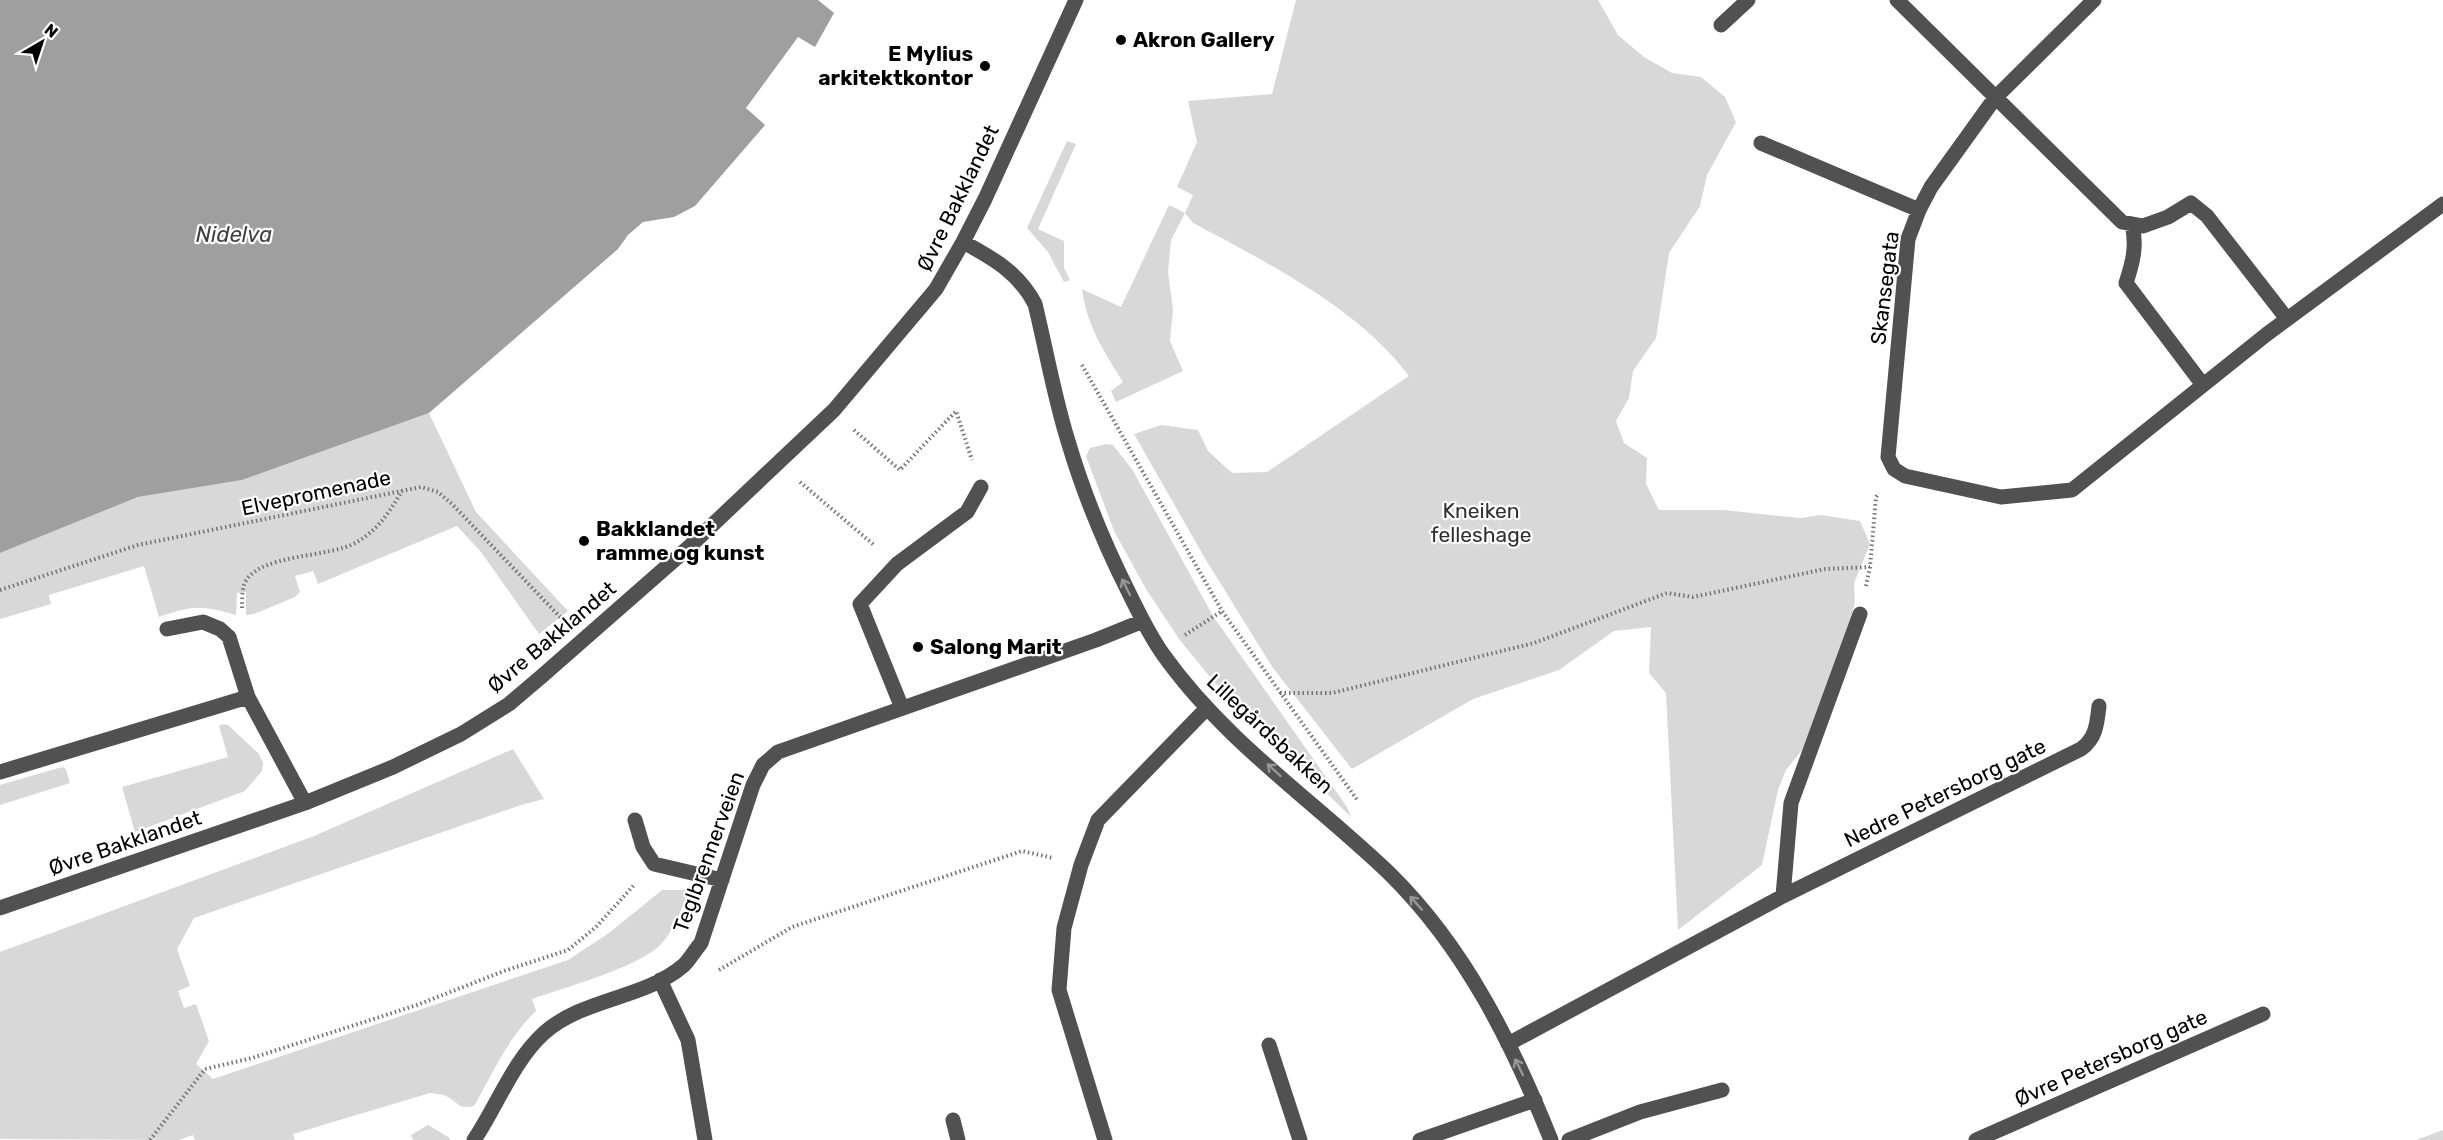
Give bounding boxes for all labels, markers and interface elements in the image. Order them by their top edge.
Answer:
north arrow [12,12,72,72]
text: N [41,20,62,42]
place label: Akron Gallery [1133,27,1275,52]
marker: Akron Gallery [1114,33,1128,47]
place label: E Mylius arkitektkontor [818,41,973,90]
marker: E Mylius arkitektkontor [978,59,992,73]
street label: Øvre Bakklandet [911,121,1004,275]
water label: Nidelva [196,221,272,248]
street label: Skansegata [1865,230,1904,346]
street label: Elvepromenade [239,464,393,521]
park label: Kneiken felleshage [1431,498,1532,547]
place label: Bakklandet ramme og kunst [596,516,765,565]
marker: Bakklandet ramme og kunst [577,534,591,548]
street label: Øvre Bakklandet [482,576,621,698]
one-way arrow [1120,579,1132,597]
place label: Salong Marit [930,634,1062,659]
marker: Salong Marit [911,640,925,654]
street label: Lillegårdsbakken [1202,669,1339,799]
street label: Nedre Petersborg gate [1840,733,2050,852]
one-way arrow [1266,763,1282,776]
street label: Teglbrennerveien [668,768,749,936]
street label: Øvre Bakklandet [45,805,204,880]
one-way arrow [1409,896,1423,911]
street label: Øvre Petersborg gate [2011,1004,2211,1111]
one-way arrow [1512,1059,1524,1077]

